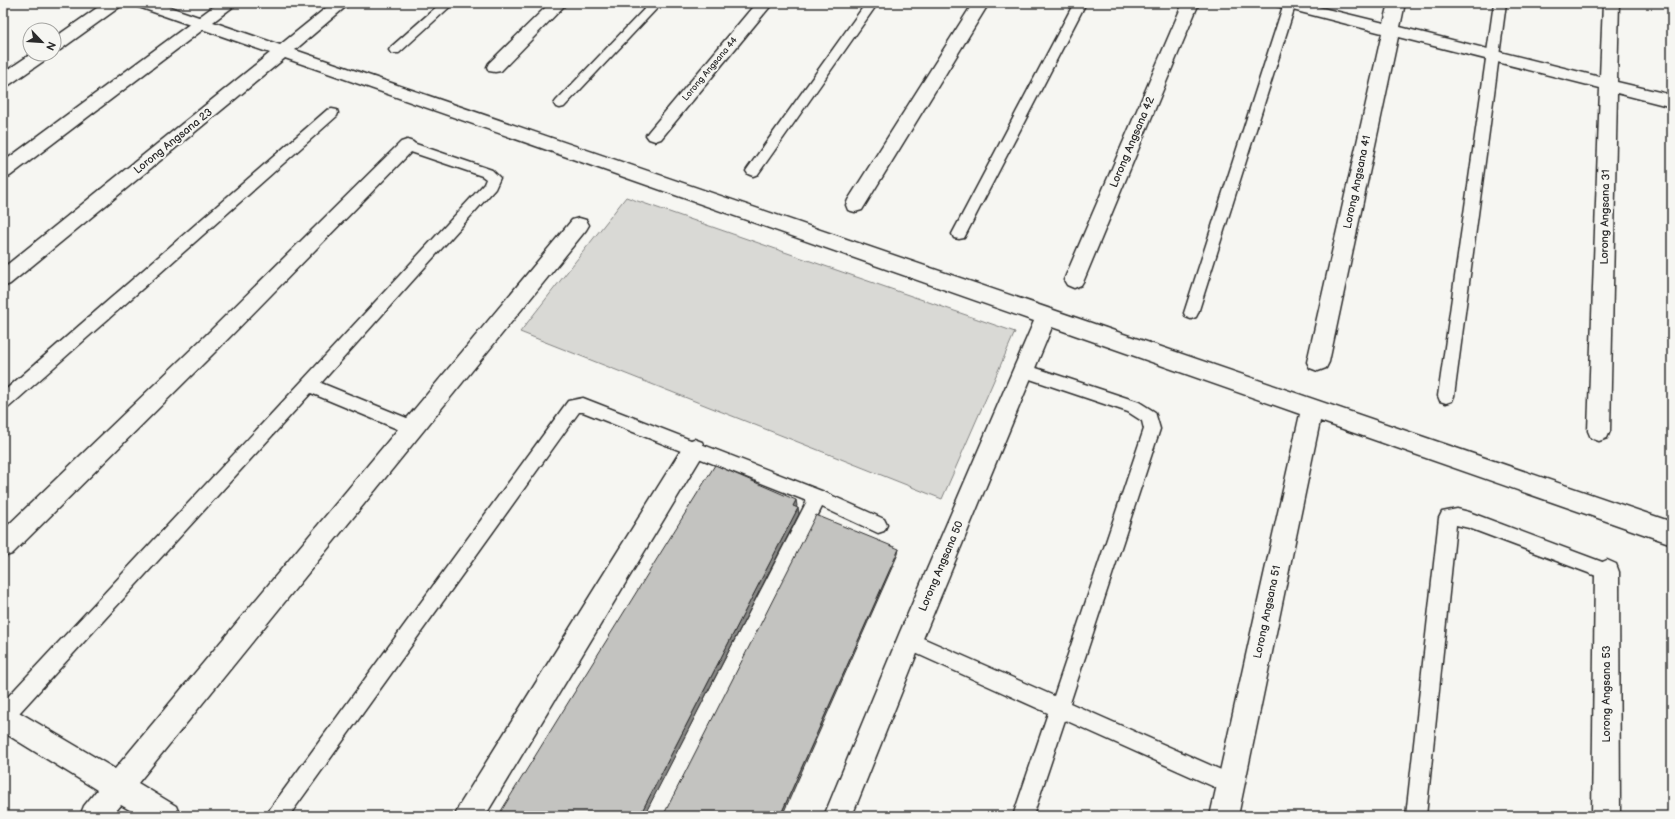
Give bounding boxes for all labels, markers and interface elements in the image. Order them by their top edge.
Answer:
north arrow [22,22,62,62]
street label: Lorong Angsana 44 [680,35,740,103]
text: N [43,40,58,53]
street label: Lorong Angsana 42 [1107,94,1157,189]
street label: Lorong Angsana 23 [131,105,215,177]
street label: Lorong Angsana 41 [1341,134,1373,230]
street label: Lorong Angsana 31 [1598,169,1612,265]
street label: Lorong Angsana 50 [916,518,966,613]
street label: Lorong Angsana 51 [1251,564,1283,660]
street label: Lorong Angsana 53 [1600,645,1613,743]

